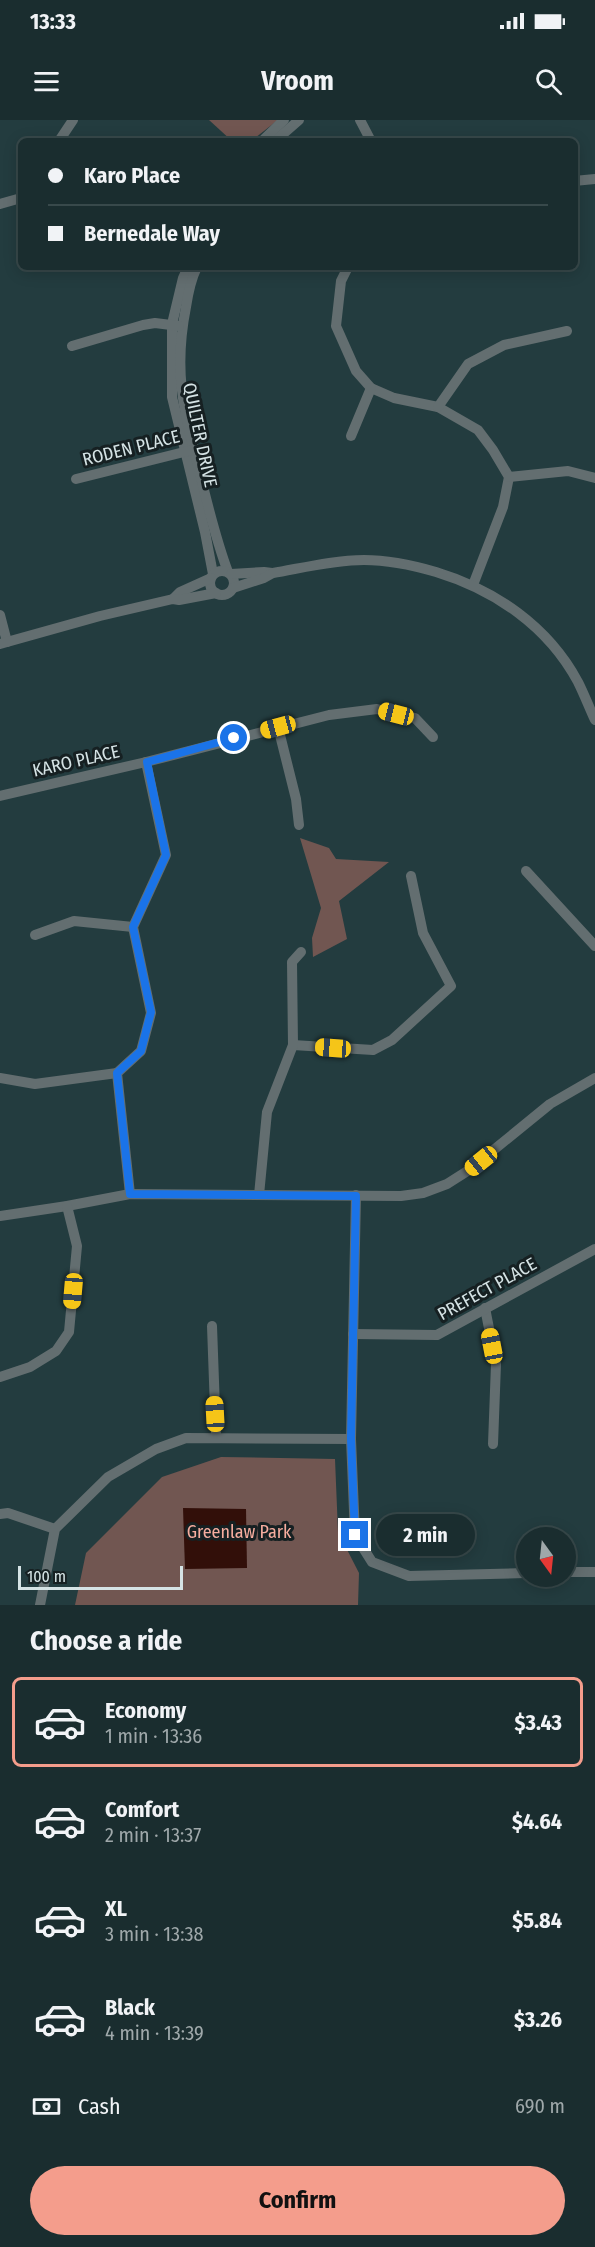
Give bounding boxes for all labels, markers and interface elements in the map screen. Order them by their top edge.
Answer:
text: 13:33 [30,8,76,35]
icon: menu [30,65,63,98]
text: Vroom [261,65,334,97]
icon: search [532,65,565,98]
text: Karo Place [84,162,180,189]
text: Bernedale Way [84,220,220,247]
street label: QUILTER DRIVE [178,381,222,489]
street label: RODEN PLACE [80,425,182,471]
car [376,701,416,727]
car [258,714,298,740]
route start [220,724,247,751]
street label: KARO PLACE [30,740,122,782]
car [314,1038,352,1058]
car [461,1143,501,1179]
street label: PREFECT PLACE [434,1253,540,1325]
car [62,1272,84,1310]
car [480,1327,504,1365]
car [205,1396,225,1432]
callout: 2 min [376,1514,475,1556]
park label: Greenlaw Park [187,1521,292,1543]
route end [341,1521,368,1548]
text: 2 min [403,1523,448,1547]
north arrow [516,1527,576,1587]
map controls [516,1527,576,1587]
scale bar [18,1563,183,1590]
text: 100 m [27,1567,66,1586]
text: Choose a ride [30,1625,182,1657]
icon: car [33,1695,87,1749]
text: Economy [105,1697,186,1724]
text: $3.43 [515,1709,562,1736]
text: 1 min · 13:36 [105,1724,202,1748]
icon: car [33,1794,87,1848]
text: Comfort [105,1796,179,1823]
text: $4.64 [512,1808,562,1835]
text: 2 min · 13:37 [105,1823,201,1847]
icon: car [33,1893,87,1947]
text: XL [105,1895,127,1922]
text: $5.84 [512,1907,562,1934]
text: 3 min · 13:38 [105,1922,204,1946]
icon: car [33,1992,87,2046]
text: Black [105,1994,155,2021]
text: $3.26 [514,2006,562,2033]
text: 4 min · 13:39 [105,2021,204,2045]
icon: cash [30,2090,63,2123]
text: Cash [78,2093,121,2120]
text: 690 m [515,2094,565,2118]
button: Confirm [30,2166,565,2235]

